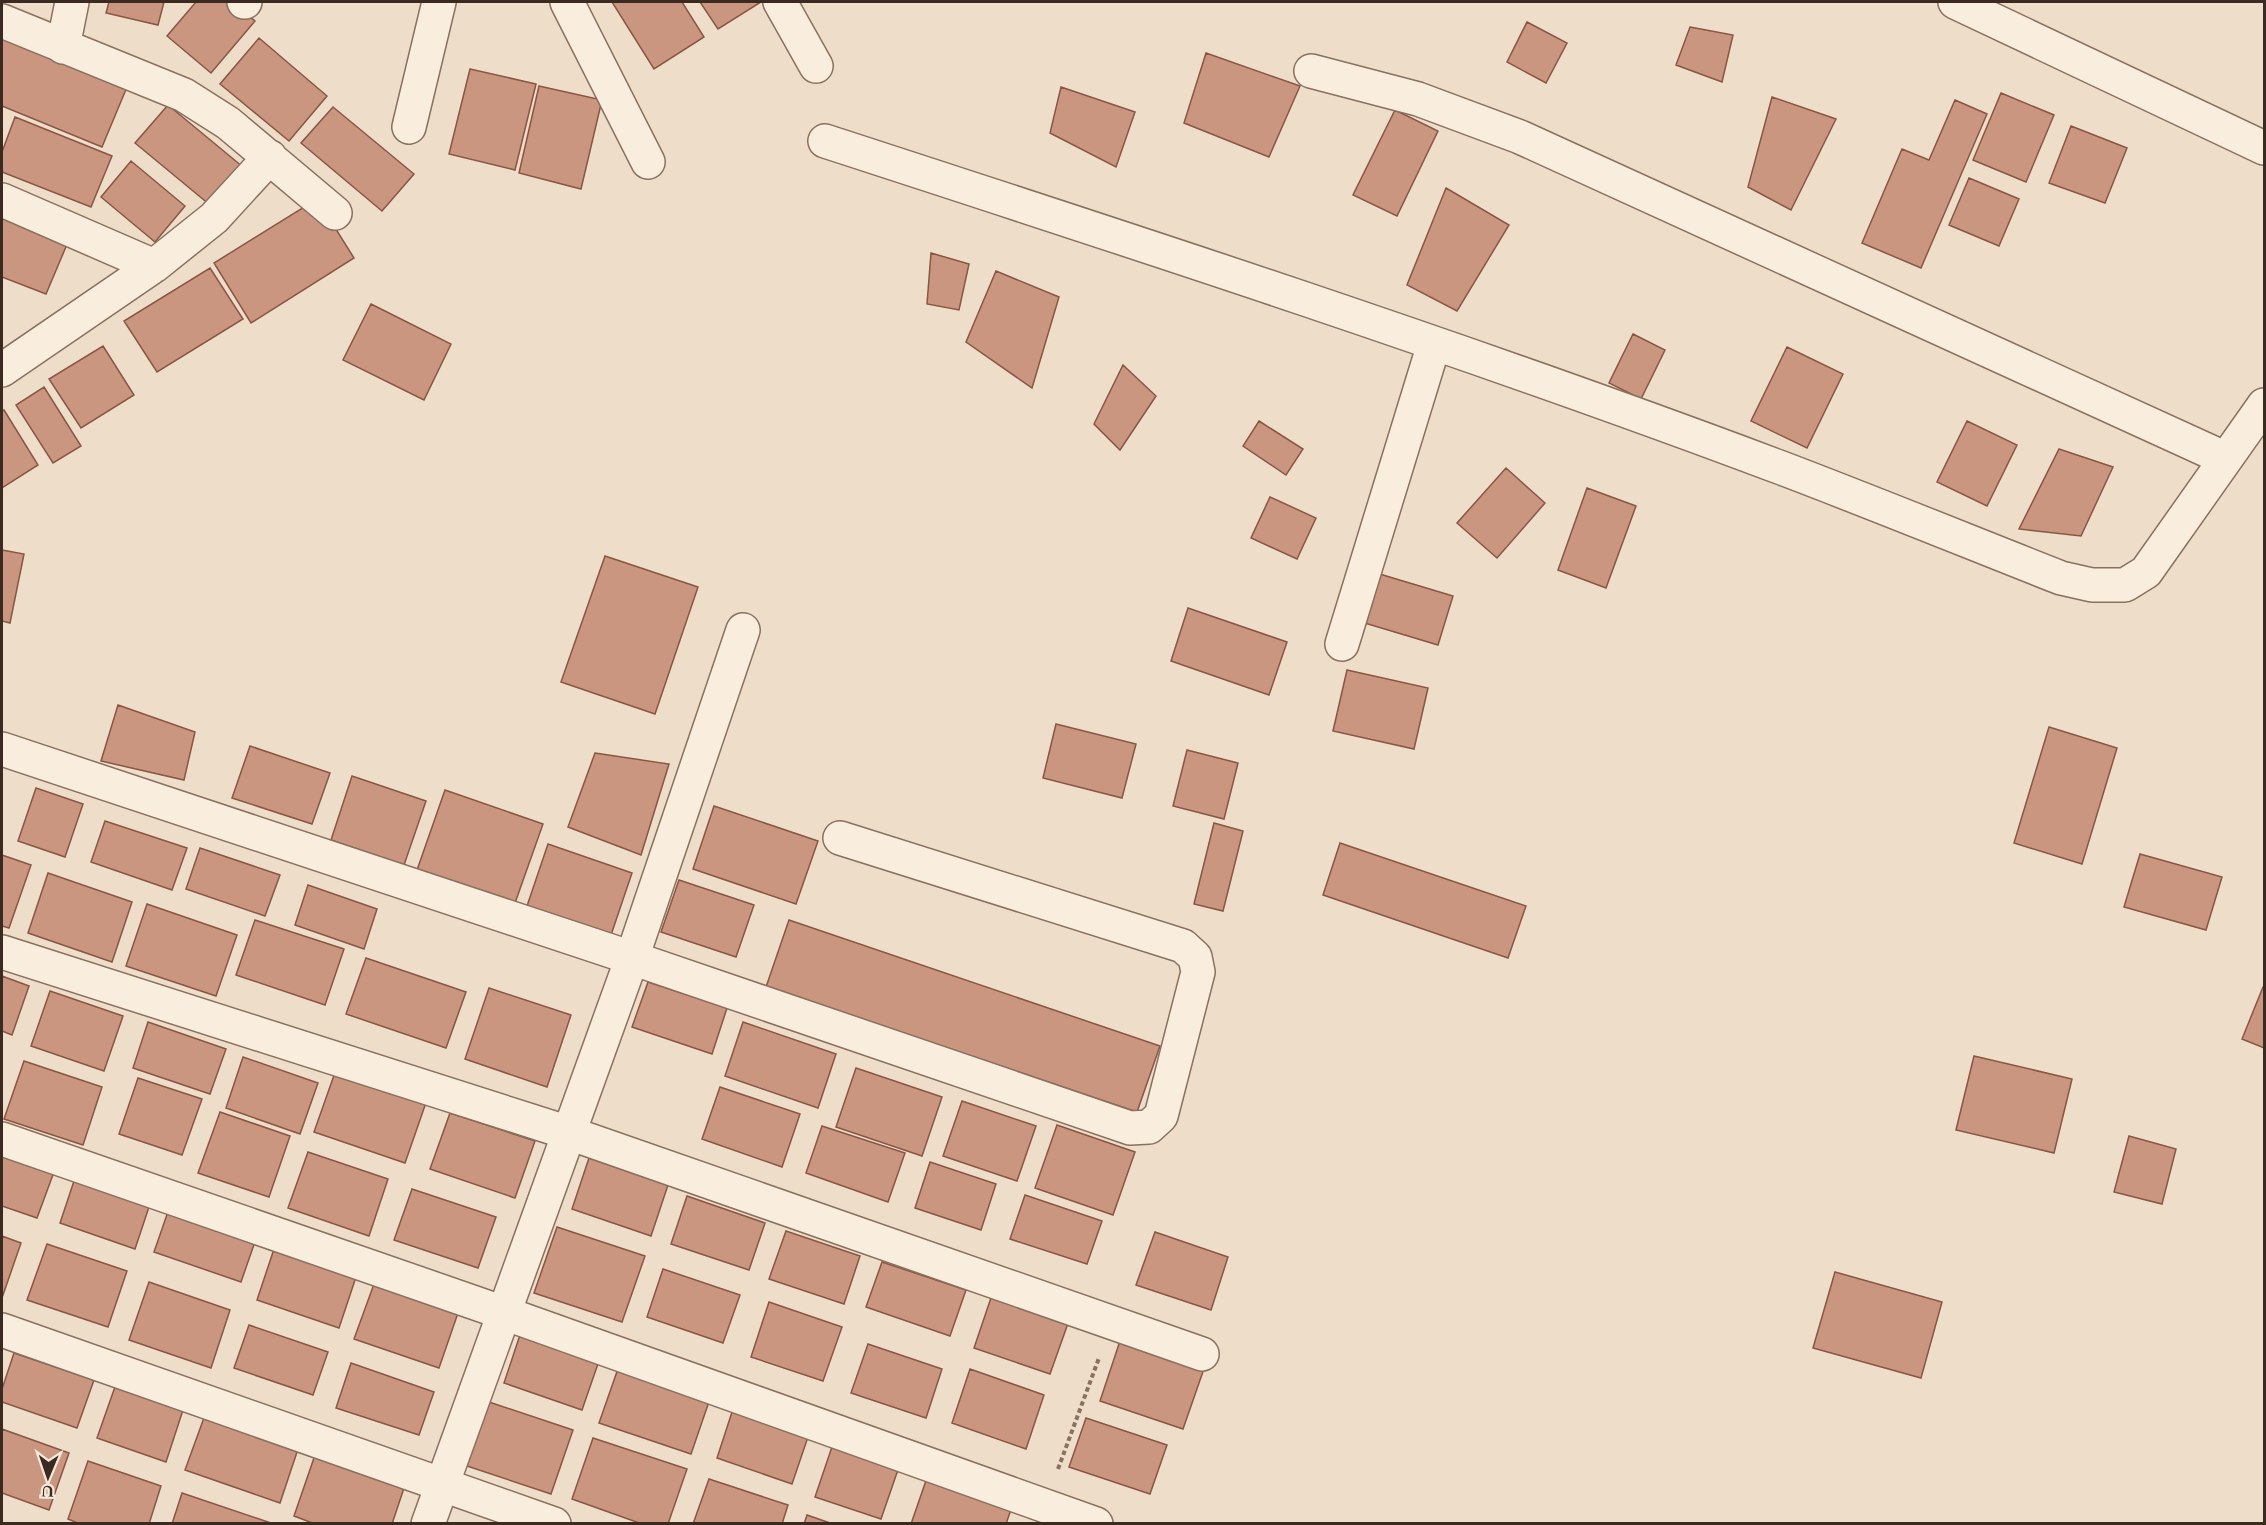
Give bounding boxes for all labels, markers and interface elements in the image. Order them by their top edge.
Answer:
north arrow [18,1447,78,1507]
text: U [40,1479,55,1503]

